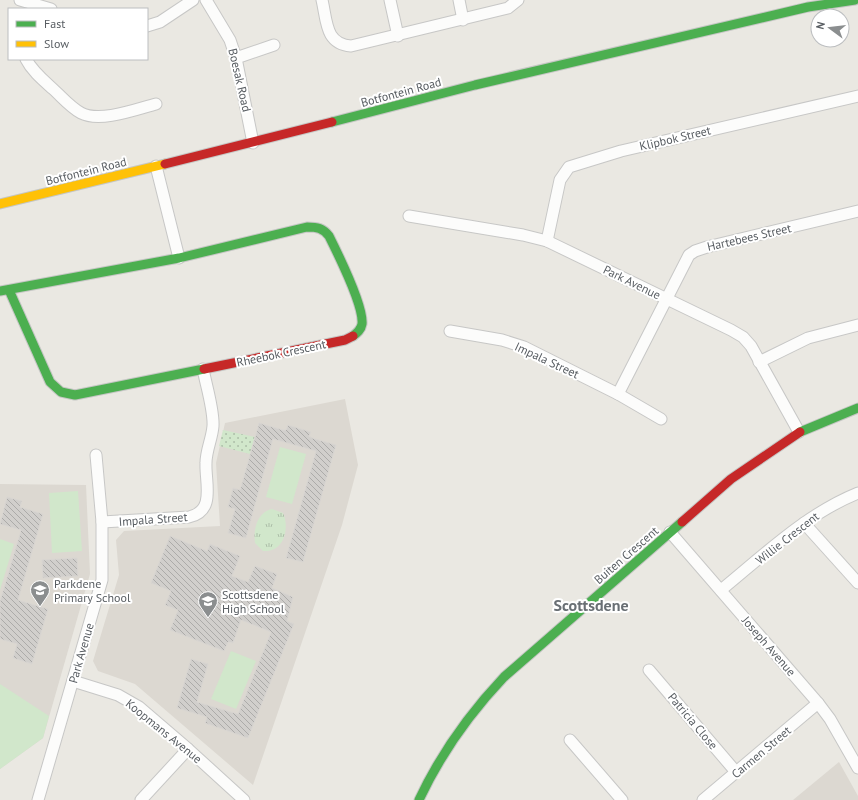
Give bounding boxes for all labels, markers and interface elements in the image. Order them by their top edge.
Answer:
legend [8,8,148,60]
north arrow [810,8,850,48]
text: Fast [44,16,65,31]
text: N [813,20,828,31]
text: Slow [44,36,69,51]
street label: Boesak Road [225,47,255,113]
street label: Botfontein Road [359,74,443,110]
street label: Klipbok Street [638,123,712,153]
street label: Botfontein Road [44,154,128,188]
street label: Hartebees Street [705,220,793,254]
street label: Park Avenue [601,262,663,302]
street label: Rheebok Crescent [235,336,327,370]
street label: Impala Street [513,339,581,381]
street label: Impala Street [118,509,188,529]
street label: Willie Crescent [752,509,822,567]
street label: Buiten Crescent [591,523,661,587]
place label: Parkdene Primary School [54,576,131,605]
school or university icon: Parkdene Primary School [29,579,51,607]
place label: Scottsdene High School [222,587,285,616]
school or university icon: Scottsdene High School [197,590,219,618]
district label: Scottsdene [553,595,629,615]
street label: Joseph Avenue [738,612,799,679]
street label: Park Avenue [65,621,97,685]
street label: Patricia Close [665,690,721,752]
street label: Koopmans Avenue [123,696,205,766]
street label: Carmen Street [728,723,794,781]

